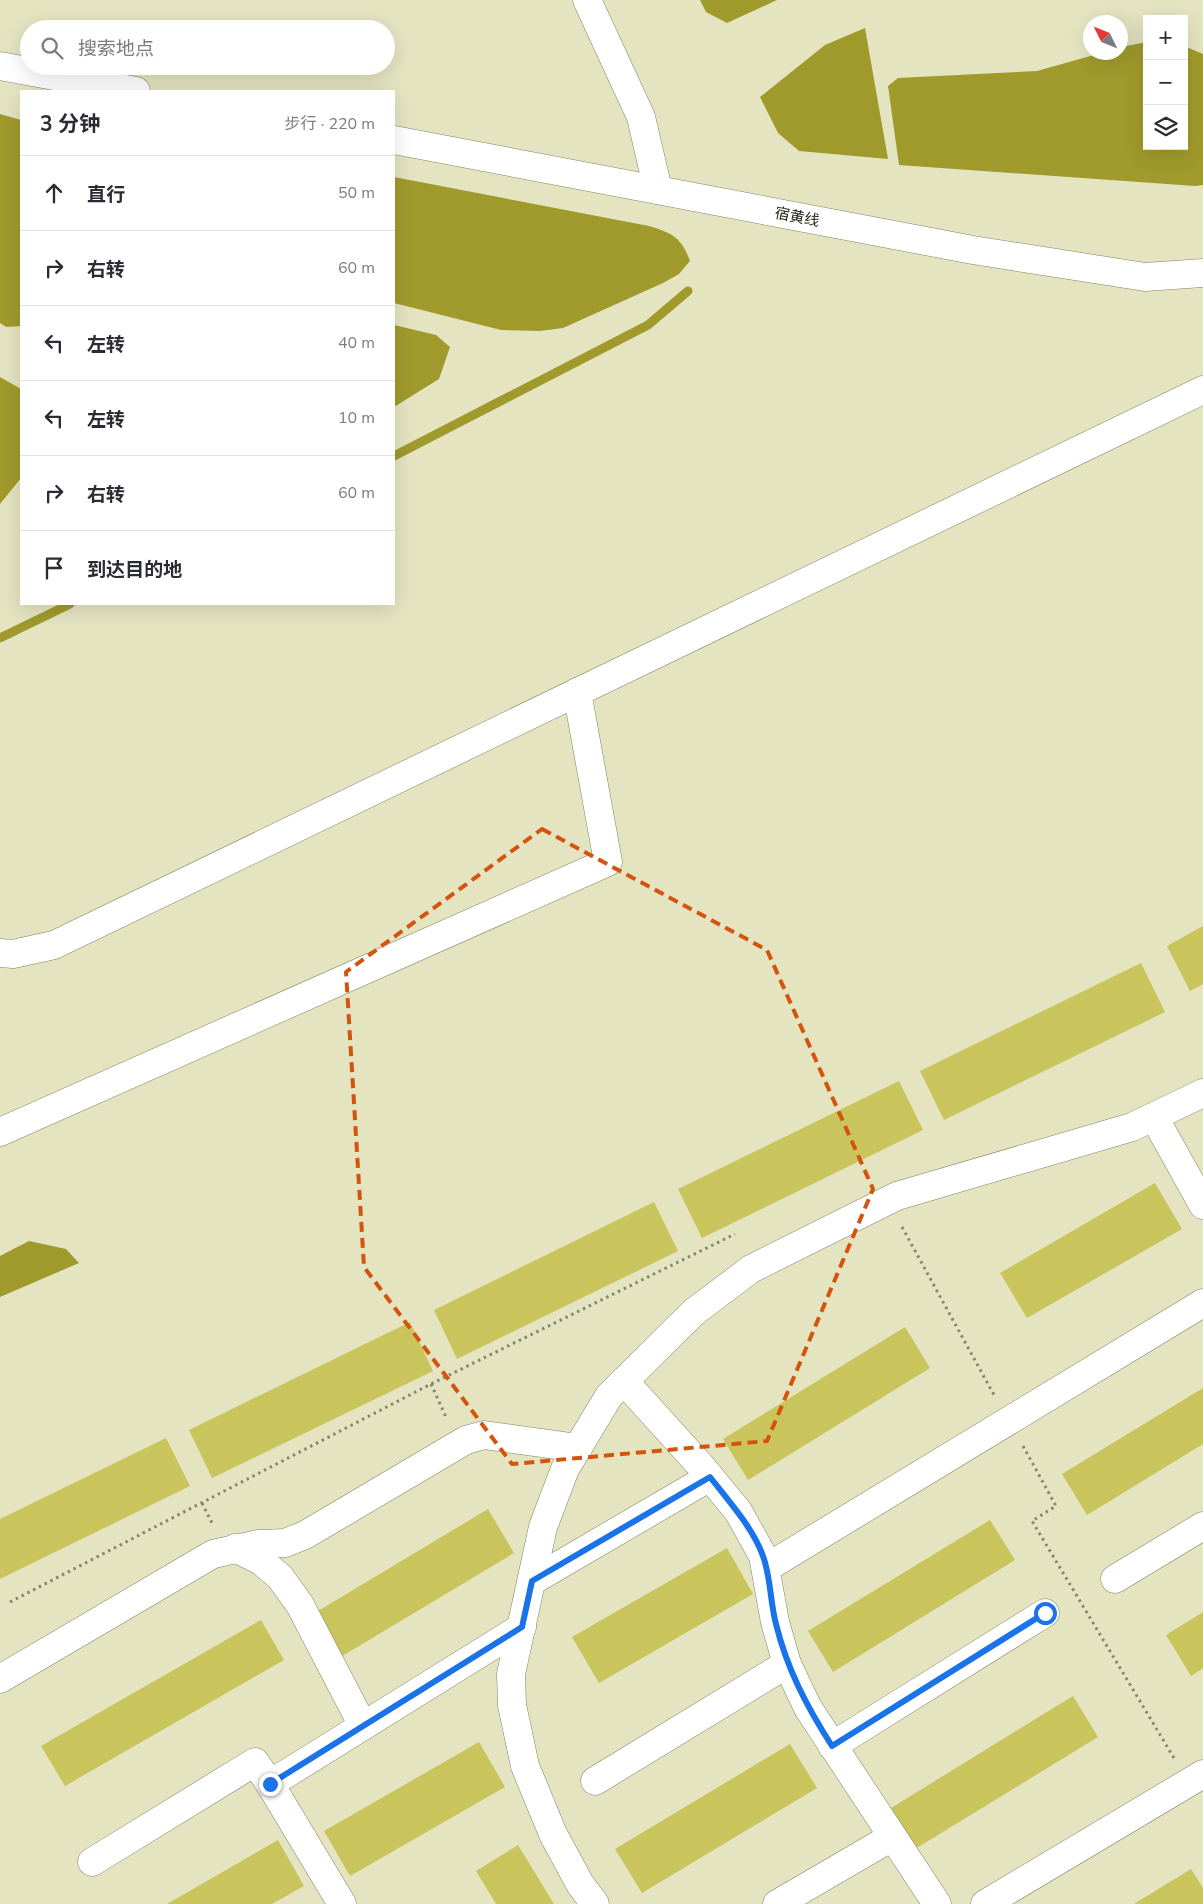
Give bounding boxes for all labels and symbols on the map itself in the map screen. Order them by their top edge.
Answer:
north arrow [1083,15,1128,60]
street label: 宿黄线 [773,203,821,231]
route start [1034,1602,1057,1625]
route end [259,1773,282,1796]

